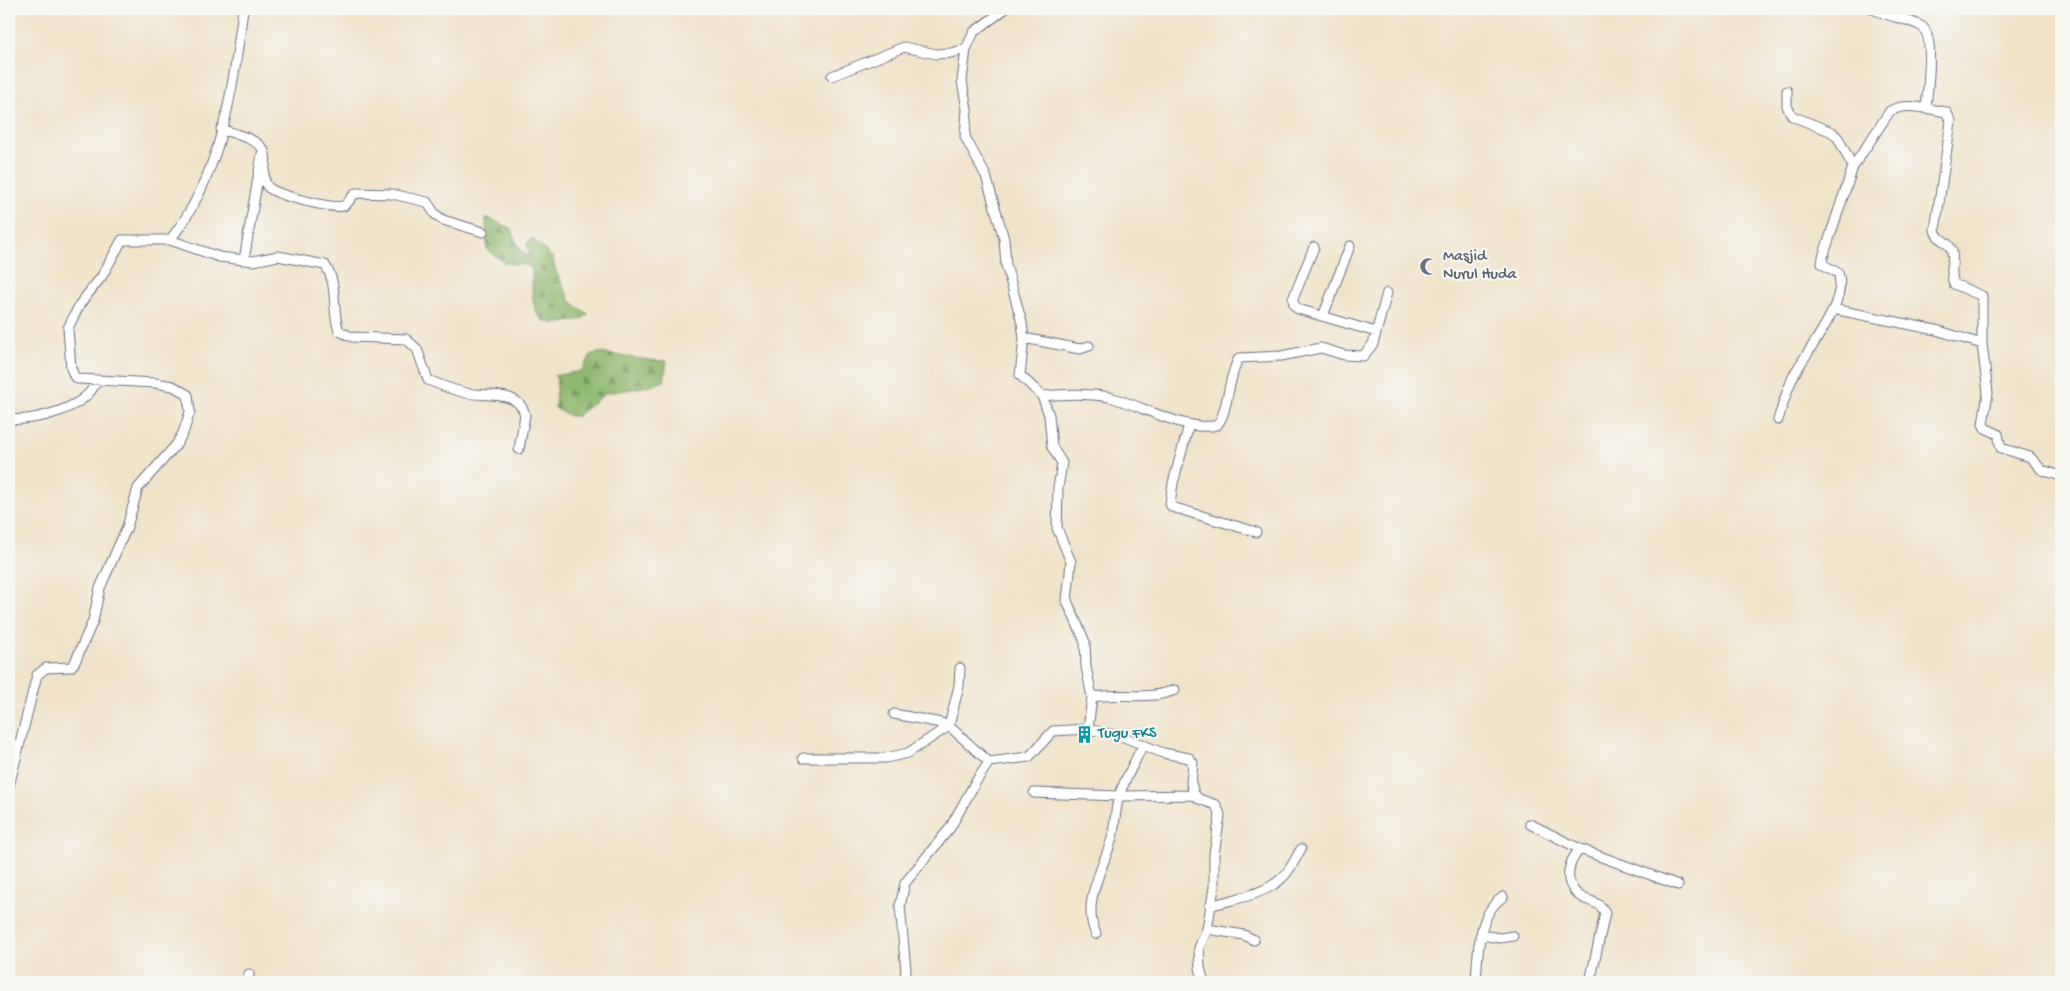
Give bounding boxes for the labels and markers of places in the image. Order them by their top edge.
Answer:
place label: Masjid Nurul Huda [1443,248,1517,285]
mosque icon: Masjid Nurul Huda [1419,256,1439,276]
building icon: Tugu FKS [1074,724,1094,744]
place label: Tugu FKS [1097,725,1157,744]

